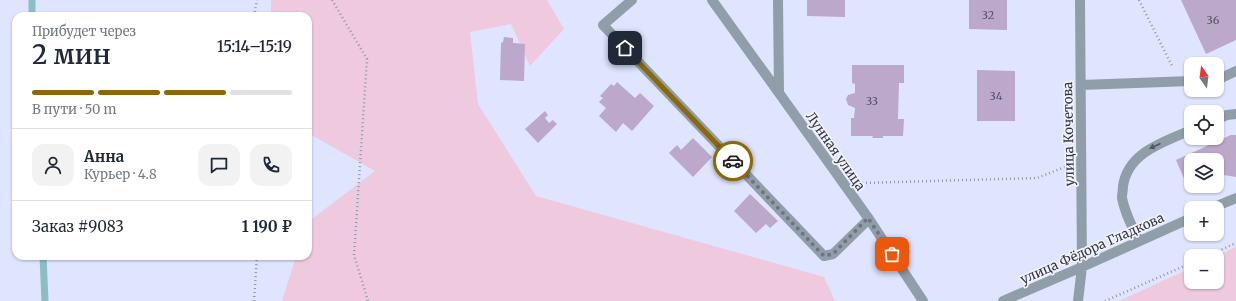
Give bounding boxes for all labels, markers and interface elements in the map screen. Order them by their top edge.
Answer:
house number: 32 [982,8,994,22]
house number: 36 [1207,13,1220,27]
text: Прибудет через [32,23,136,40]
pin [608,31,642,65]
text: 15:14–15:19 [217,37,292,56]
icon: home [614,37,636,59]
text: 2 мин [32,38,111,71]
north arrow [1184,57,1224,97]
map controls [1184,57,1224,289]
street label: улица Кочетова [1059,82,1078,186]
house number: 34 [990,89,1003,103]
house number: 33 [866,94,878,108]
text: В пути · 50 m [32,101,116,118]
button: locate [1184,105,1224,145]
street label: Лунная улица [802,109,869,194]
courier [713,141,753,181]
one-way arrow [1150,143,1161,149]
button: person [32,144,74,186]
button: chat [198,144,240,186]
button: phone [250,144,292,186]
text: Анна [84,147,124,166]
icon: car [722,150,744,172]
button: layers [1184,153,1224,193]
text: Курьер · 4.8 [84,166,157,183]
button: + [1184,201,1224,241]
street label: улица Фёдора Гладкова [1018,209,1167,288]
text: Заказ #9083 [32,217,124,236]
text: 1 190 ₽ [242,217,292,236]
pin [875,237,909,271]
icon: bag [881,243,903,265]
button: − [1184,249,1224,289]

